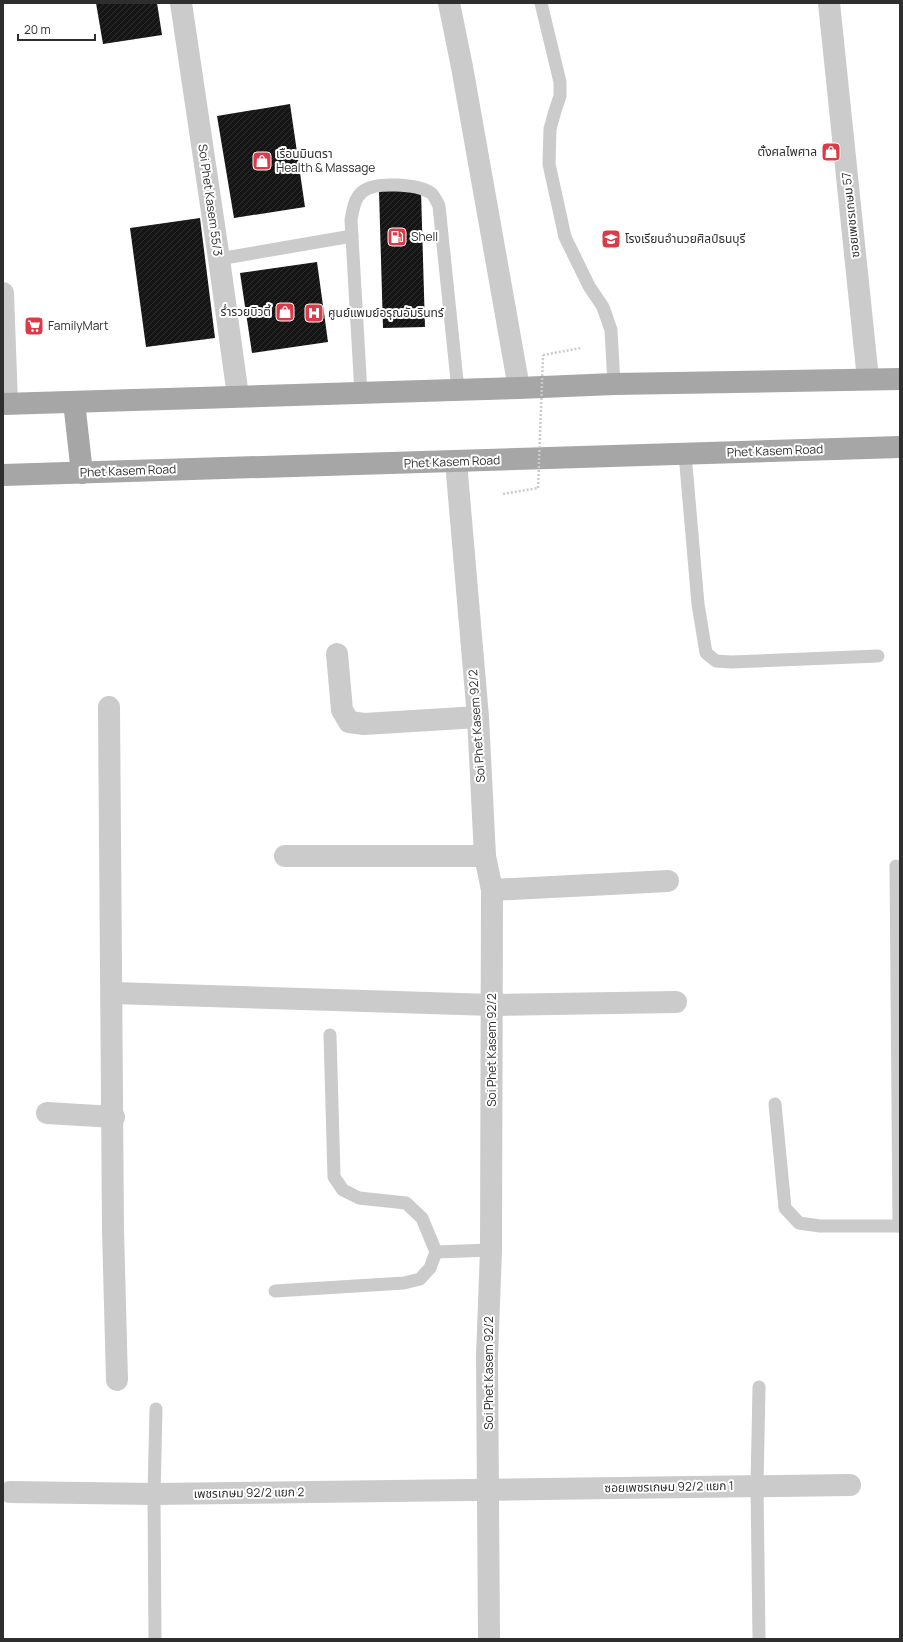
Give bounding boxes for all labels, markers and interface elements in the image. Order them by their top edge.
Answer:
scale bar [18,16,95,42]
text: 20 m [24,21,51,38]
shop icon: ตั้งศลไพศาล [820,141,842,163]
street label: Soi Phet Kasem 55/3 [194,143,227,257]
place label: ตั้งศลไพศาล [758,143,817,160]
place label: เรือนมินตรา Health & Massage [276,145,375,176]
shop icon: เรือนมินตรา Health & Massage [251,150,273,172]
street label: ซอยเพชรเกษม 57 [838,171,863,259]
fuel station icon: Shell [386,226,408,248]
place label: Shell [411,228,438,245]
school or university icon: โรงเรียนอำนวยศิลป์ธนบุรี [600,228,622,250]
place label: โรงเรียนอำนวยศิลป์ธนบุรี [625,230,746,247]
shop icon: ร่ำรวยบิวตี้ [274,301,296,323]
hospital icon: ศูนย์แพมย์อรุณอัมรินทร์ [303,302,325,324]
place label: ร่ำรวยบิวตี้ [221,303,271,320]
place label: ศูนย์แพมย์อรุณอัมรินทร์ [328,304,444,321]
supermarket icon: FamilyMart [23,315,45,337]
place label: FamilyMart [48,317,109,334]
street label: Phet Kasem Road [726,440,824,461]
street label: Phet Kasem Road [403,451,501,472]
street label: Phet Kasem Road [79,460,177,481]
street label: Soi Phet Kasem 92/2 [464,669,489,783]
street label: Soi Phet Kasem 92/2 [483,993,500,1107]
street label: Soi Phet Kasem 92/2 [480,1316,497,1430]
street label: ซอยเพชรเกษม 92/2 แยก 1 [604,1477,734,1496]
street label: เพชรเกษม 92/2 แยก 2 [194,1483,305,1502]

